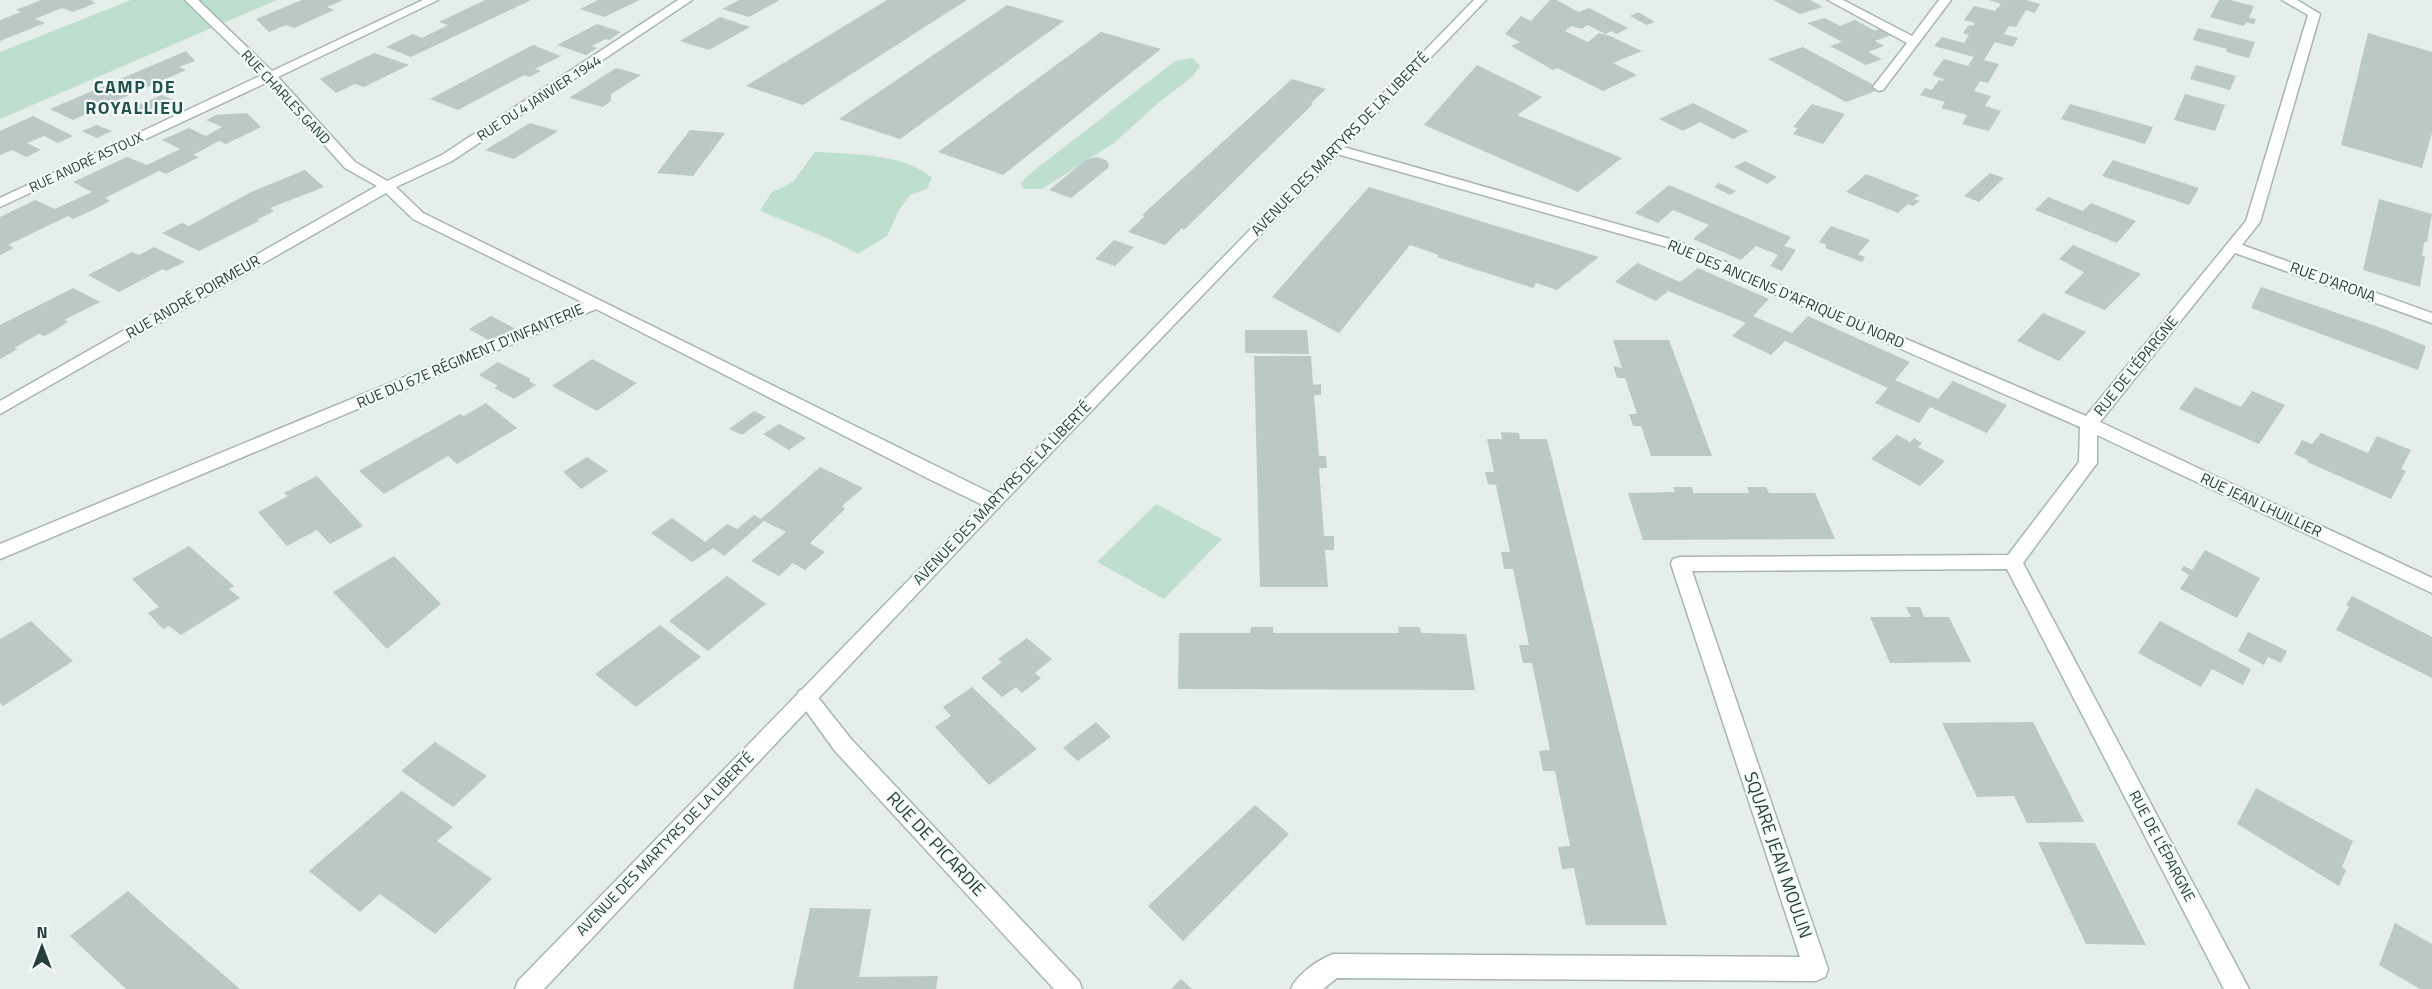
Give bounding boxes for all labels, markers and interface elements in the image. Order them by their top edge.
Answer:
street label: RUE CHARLES GAND [237,45,336,149]
street label: AVENUE DES MARTYRS DE LA LIBERTÉ [1245,46,1434,241]
street label: RUE DU 4 JANVIER 1944 [472,49,605,146]
district label: CAMP DE ROYALLIEU [85,73,185,121]
street label: RUE ANDRÉ ASTOUX [25,126,146,197]
street label: RUE DES ANCIENS D'AFRIQUE DU NORD [1664,233,1908,354]
street label: RUE ANDRÉ POIRMEUR [121,249,264,344]
street label: RUE D'ARONA [2287,255,2379,308]
street label: RUE DU 67E RÉGIMENT D'INFANTERIE [353,297,587,414]
street label: RUE DE L'ÉPARGNE [2088,311,2183,421]
street label: AVENUE DES MARTYRS DE LA LIBERTÉ [907,395,1096,590]
street label: RUE JEAN LHUILLIER [2197,466,2326,543]
street label: AVENUE DES MARTYRS DE LA LIBERTÉ [570,746,759,941]
street label: SQUARE JEAN MOULIN [1737,768,1820,942]
street label: RUE DE PICARDIE [881,785,992,902]
street label: RUE DE L'ÉPARGNE [2123,786,2202,906]
north arrow [12,917,72,977]
text: N [36,920,48,944]

